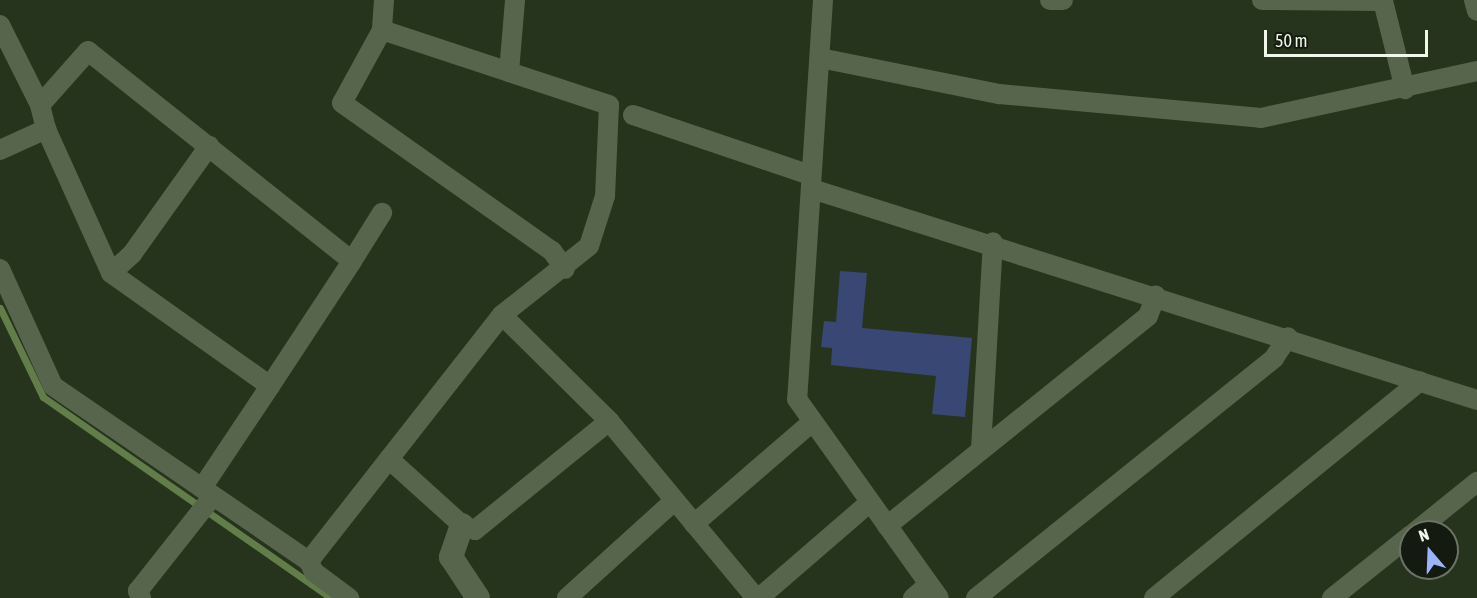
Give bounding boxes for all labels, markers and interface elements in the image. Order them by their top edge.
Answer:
scale bar [1267,18,1430,56]
text: 50 m [1275,30,1307,51]
north arrow [1399,520,1459,580]
text: N [1416,525,1431,545]

